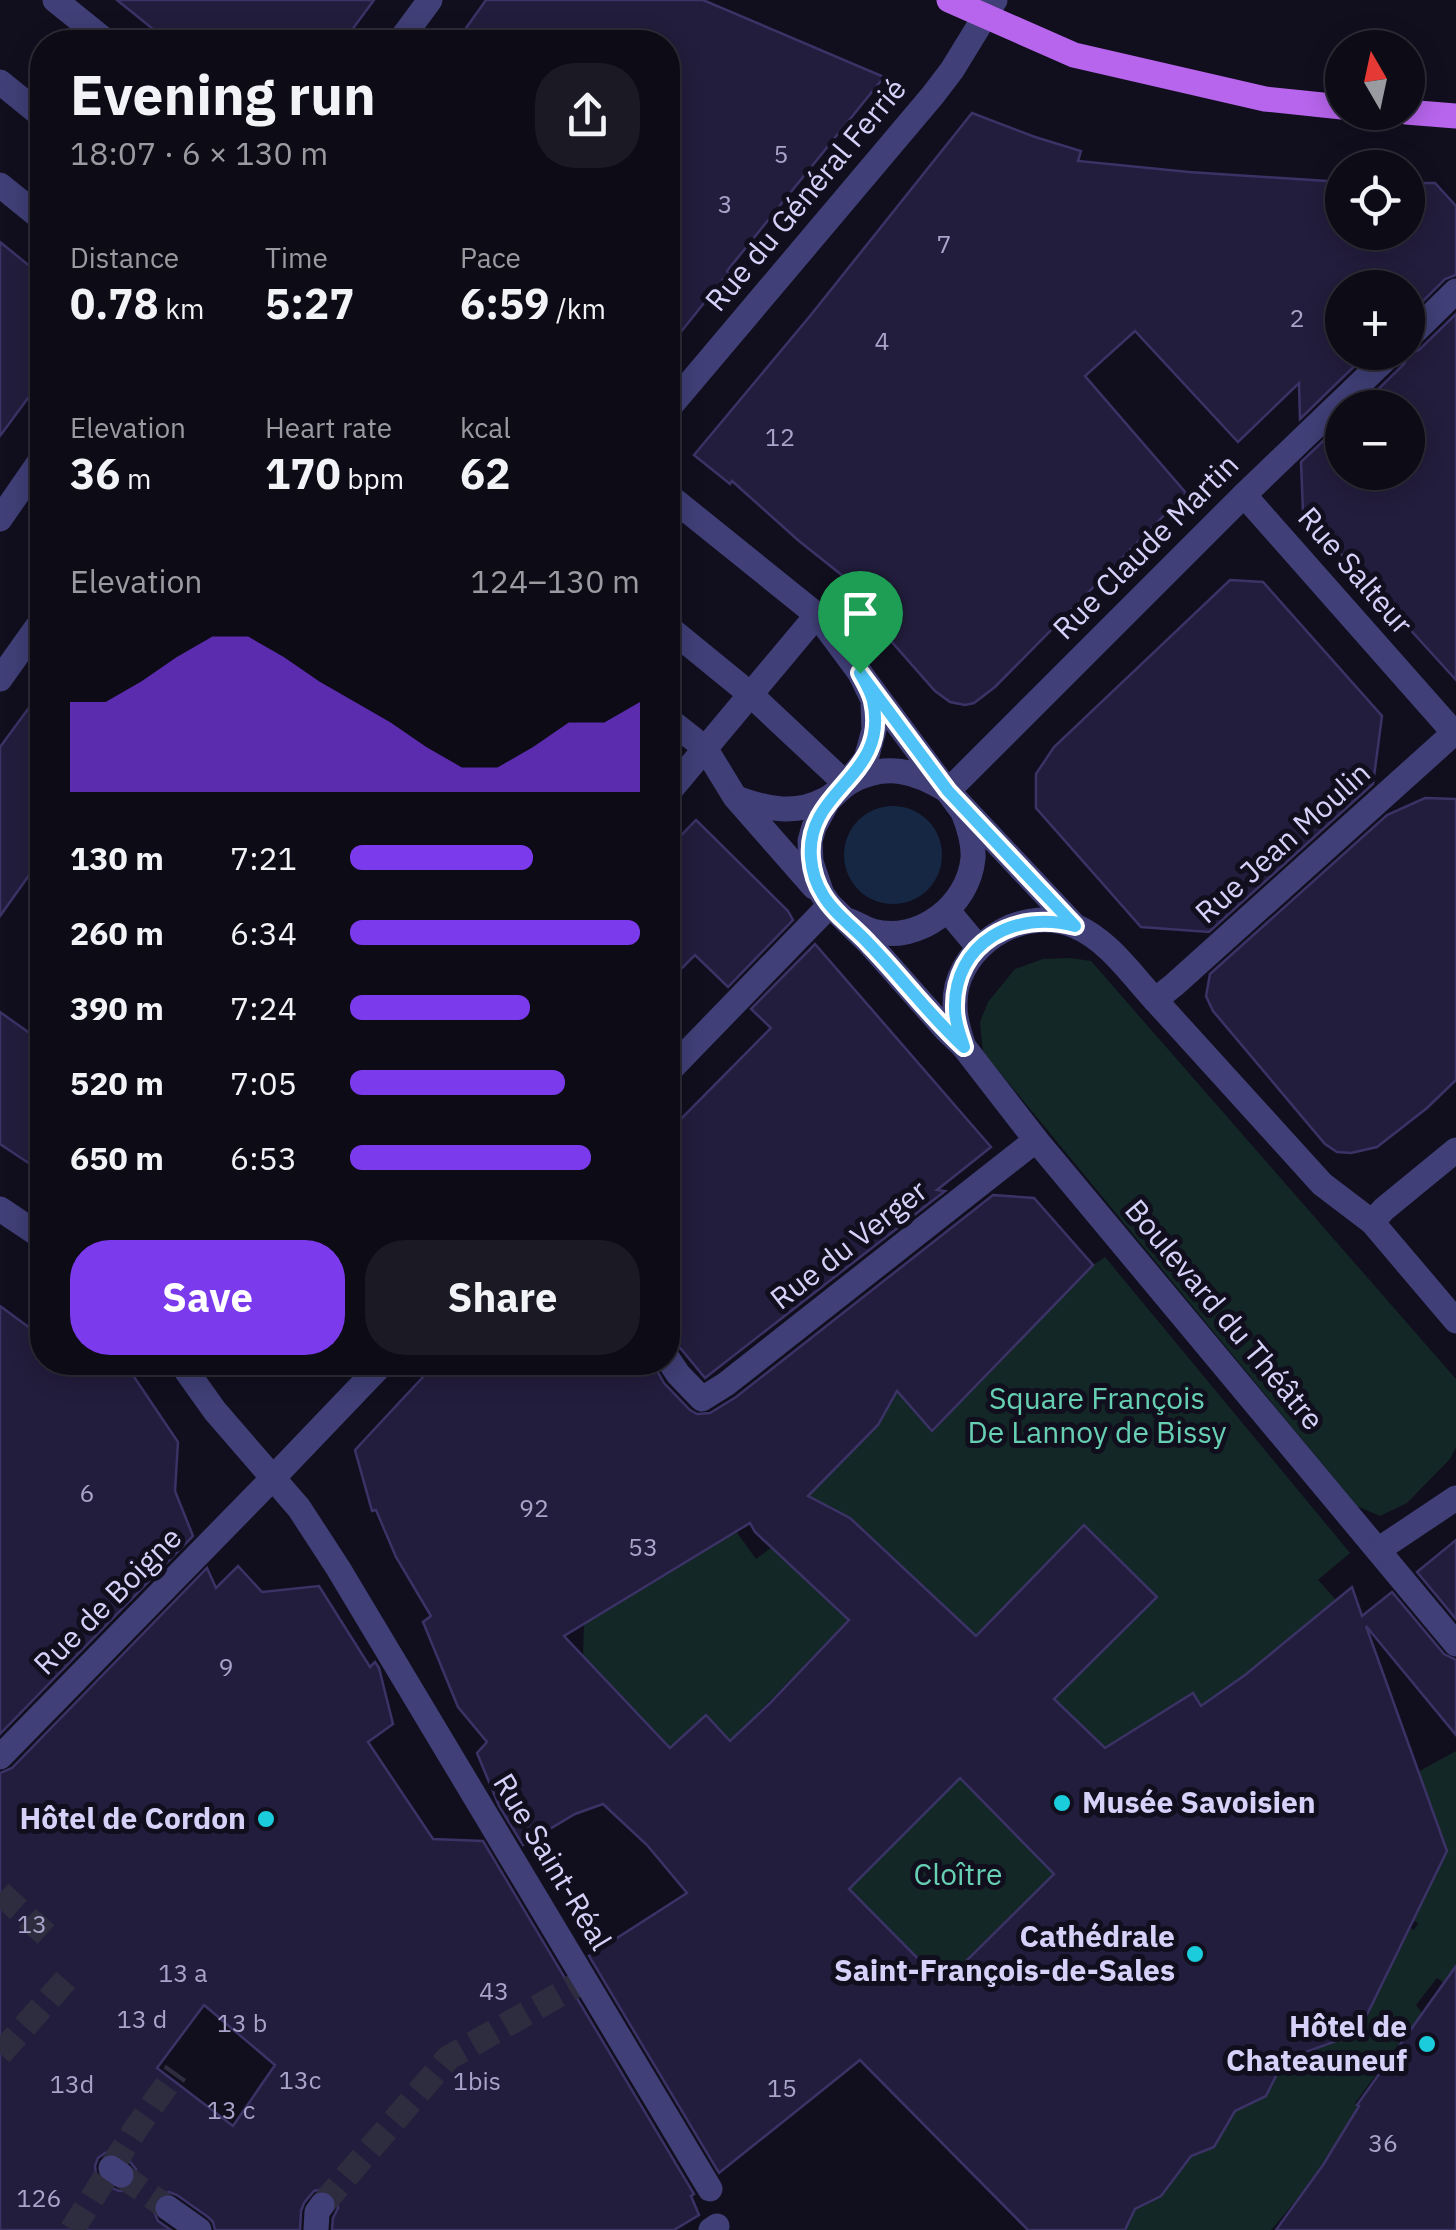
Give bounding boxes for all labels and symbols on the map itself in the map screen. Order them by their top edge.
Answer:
north arrow [1325,30,1425,130]
street label: Rue du Général Ferrié [696,69,914,319]
house number: 5 [773,137,789,170]
house number: 3 [717,187,733,220]
house number: 7 [936,227,952,260]
house number: 2 [1289,301,1305,334]
house number: 4 [874,324,890,357]
house number: 12 [765,420,795,453]
street label: Rue Claude Martin [1044,445,1246,647]
street label: Rue Salteur [1290,498,1422,642]
pin [818,571,903,674]
street label: Rue Jean Moulin [1186,753,1378,931]
street label: Rue du Verger [762,1170,934,1317]
street label: Boulevard du Théâtre [1117,1191,1333,1438]
park label: Square François De Lannoy de Bissy [968,1378,1227,1451]
house number: 6 [79,1476,95,1509]
house number: 92 [519,1491,549,1524]
street label: Rue de Boigne [25,1518,189,1682]
house number: 53 [628,1530,658,1563]
house number: 9 [218,1650,234,1683]
street label: Rue Saint-Réal [485,1766,621,1957]
place label: Musée Savoisien [1082,1782,1316,1821]
marker: Musée Savoisien [1051,1792,1073,1814]
place label: Hôtel de Cordon [19,1798,246,1837]
marker: Hôtel de Cordon [255,1808,277,1830]
park label: Cloître [914,1854,1002,1893]
house number: 13 [17,1907,47,1940]
place label: Cathédrale Saint-François-de-Sales [834,1916,1175,1989]
marker: Cathédrale Saint-François-de-Sales [1184,1943,1206,1965]
house number: 13 a [158,1956,208,1989]
house number: 43 [479,1974,509,2007]
house number: 13 d [117,2002,167,2035]
house number: 13 b [217,2006,267,2039]
place label: Hôtel de Chateauneuf [1226,2006,1407,2079]
marker: Hôtel de Chateauneuf [1416,2033,1438,2055]
house number: 13c [279,2063,321,2096]
house number: 1bis [453,2064,501,2097]
house number: 13d [50,2067,94,2100]
house number: 15 [767,2071,797,2104]
house number: 13 c [207,2093,255,2126]
house number: 36 [1368,2126,1398,2159]
house number: 126 [16,2181,62,2214]

